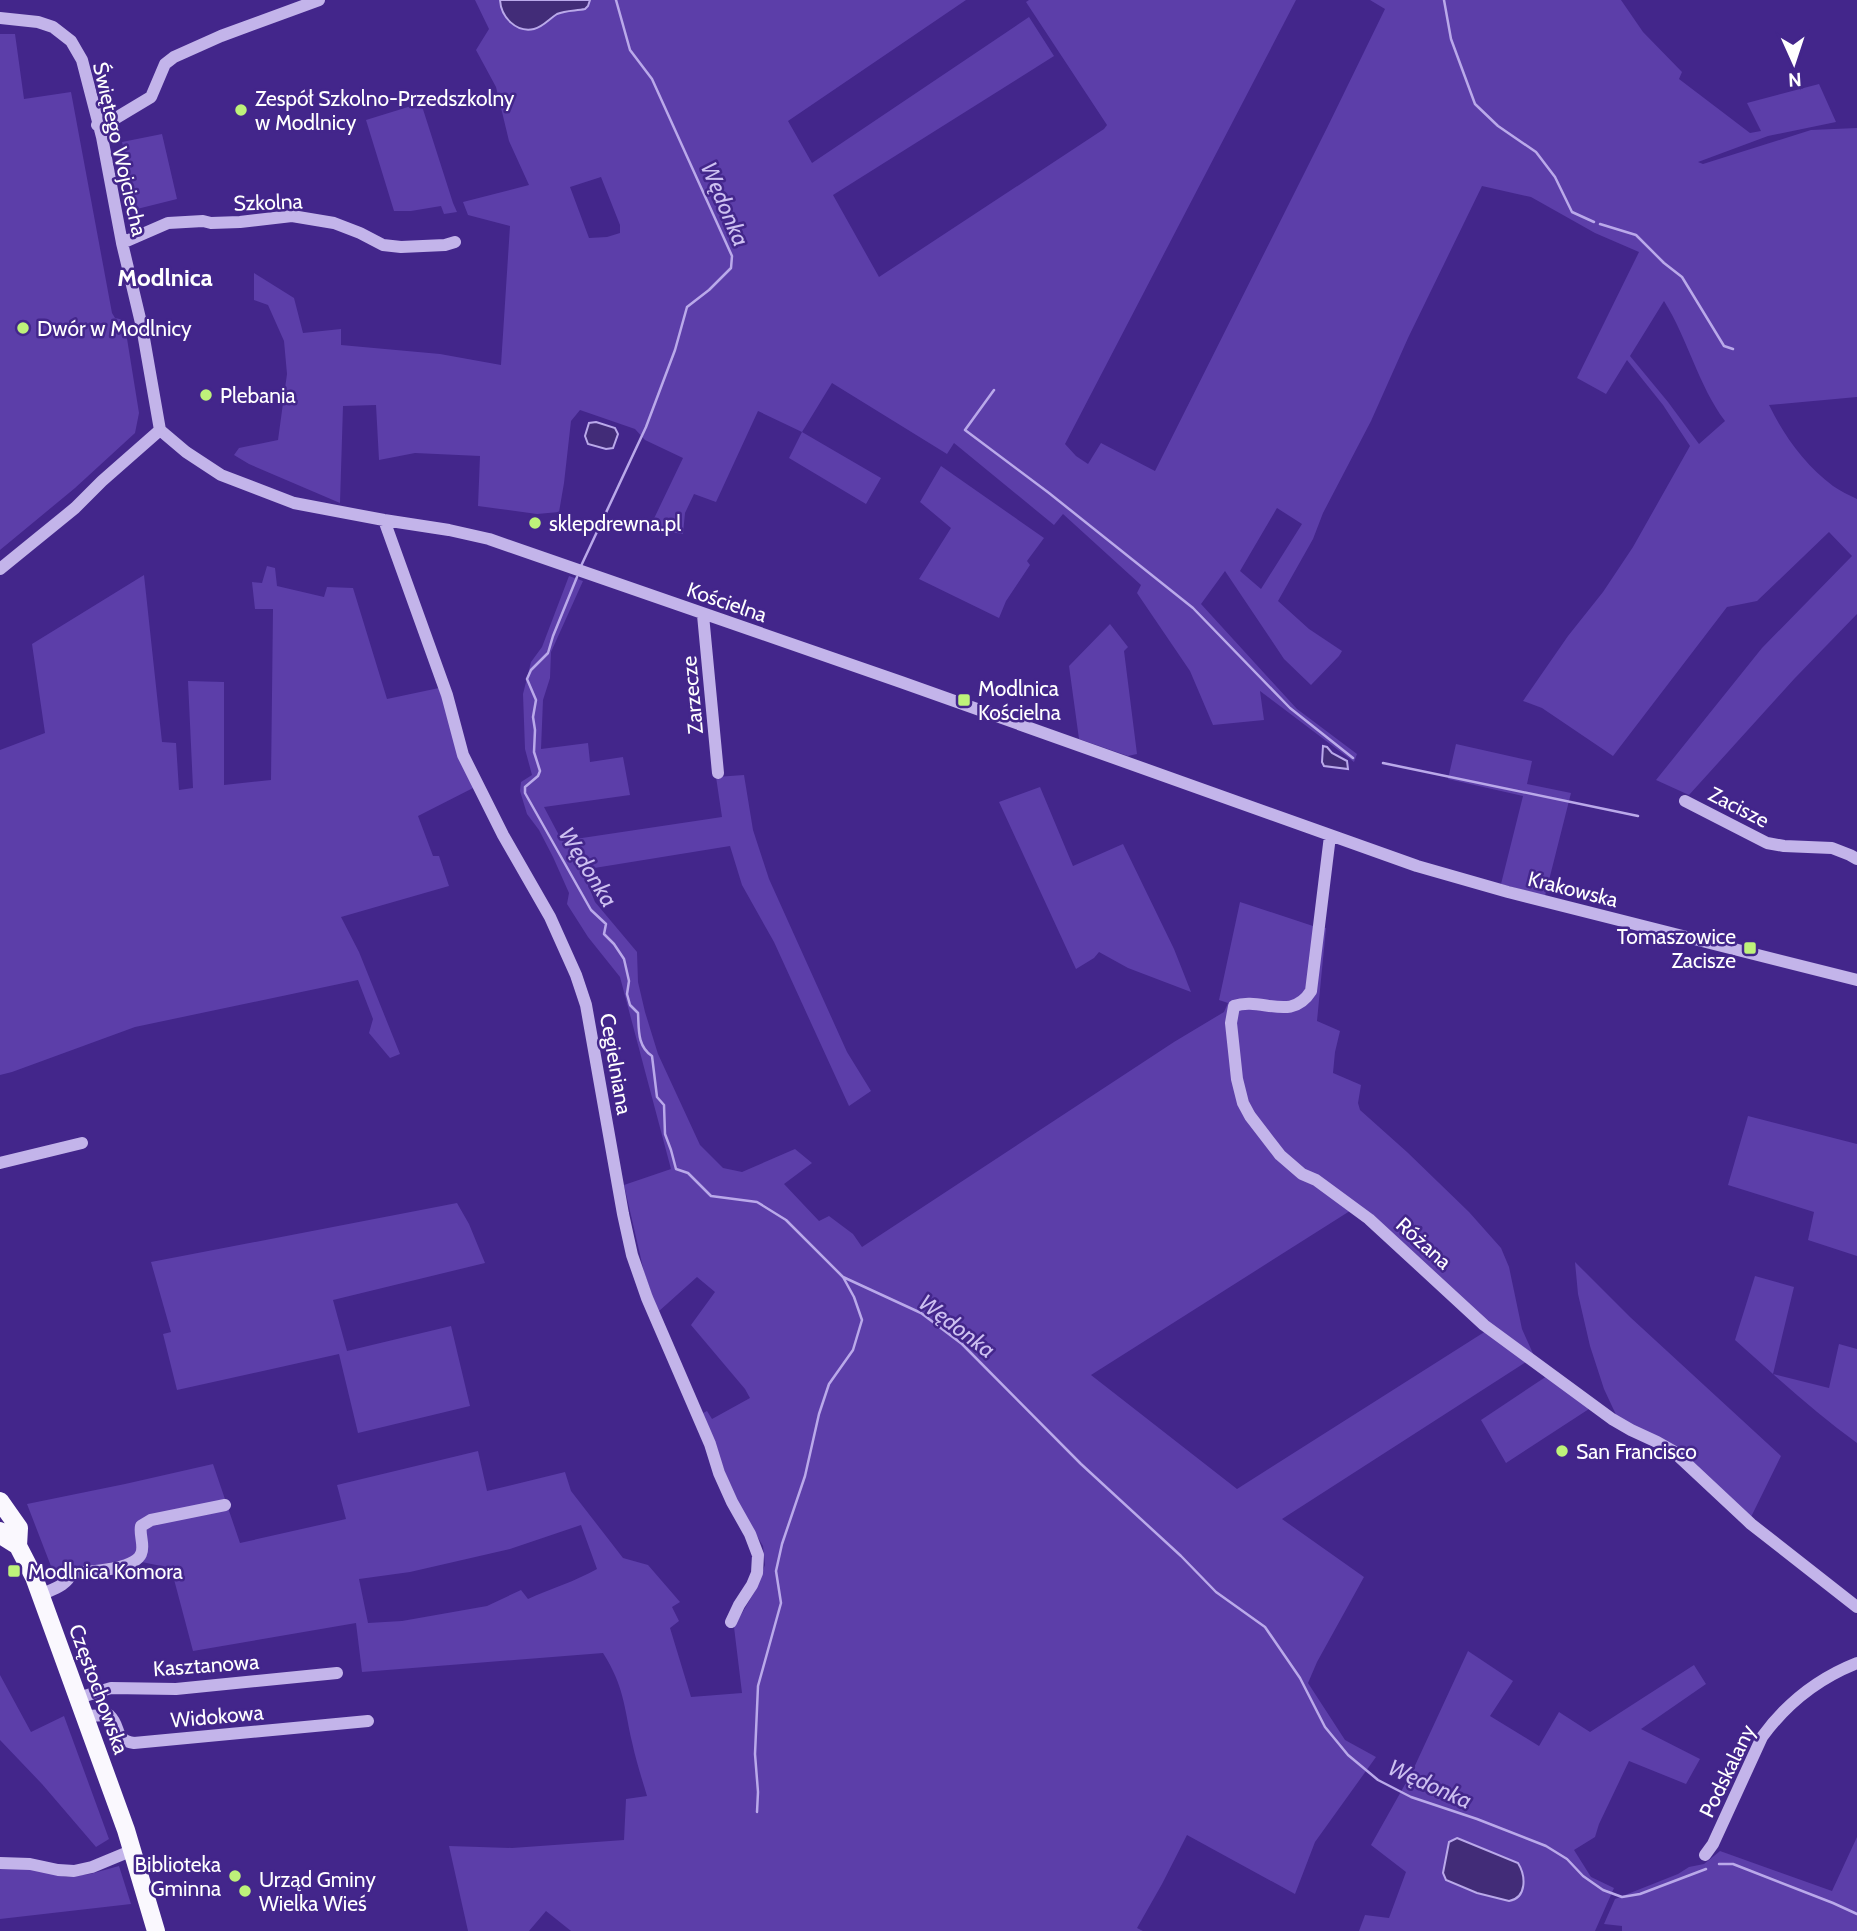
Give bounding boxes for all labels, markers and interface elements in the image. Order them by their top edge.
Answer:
north arrow [1759,28,1829,98]
street label: Świętego Wojciecha [87,59,152,239]
text: N [1788,68,1802,91]
place label: Zespół Szkolno-Przedszkolny w Modlnicy [255,86,515,135]
marker: Zespół Szkolno-Przedszkolny w Modlnicy [233,102,249,118]
water label: Wędonka [695,158,755,250]
street label: Szkolna [233,188,303,216]
district label: Modlnica [117,263,213,292]
place label: Dwór w Modlnicy [37,316,192,341]
marker: Dwór w Modlnicy [15,320,31,336]
place label: Plebania [220,383,296,408]
marker: Plebania [198,387,214,403]
place label: sklepdrewna.pl [549,511,681,536]
marker: sklepdrewna.pl [527,515,543,531]
street label: Kościelna [684,577,770,627]
street label: Zarzecze [676,655,708,735]
place label: Modlnica Kościelna [978,676,1061,725]
marker: Modlnica Kościelna [956,692,972,708]
street label: Zacisze [1705,781,1774,833]
water label: Wędonka [553,822,623,912]
street label: Krakowska [1525,866,1621,912]
place label: Tomaszowice Zacisze [1617,924,1736,973]
marker: Tomaszowice Zacisze [1742,940,1758,956]
street label: Cegielniana [595,1011,637,1117]
street label: Różana [1391,1212,1457,1274]
water label: Wędonka [913,1288,1001,1364]
place label: San Francisco [1576,1439,1697,1464]
marker: San Francisco [1554,1443,1570,1459]
place label: Modlnica Komora [28,1559,183,1584]
marker: Modlnica Komora [6,1563,22,1579]
street label: Częstochowska [64,1621,134,1757]
street label: Kasztanowa [152,1649,260,1681]
street label: Widokowa [170,1699,264,1733]
street label: Podskalany [1694,1720,1760,1821]
water label: Wędonka [1384,1753,1476,1815]
place label: Biblioteka Gminna [135,1852,221,1901]
place label: Urząd Gminy Wielka Wieś [259,1867,376,1916]
marker: Biblioteka Gminna [227,1868,243,1884]
marker: Urząd Gminy Wielka Wieś [237,1883,253,1899]

